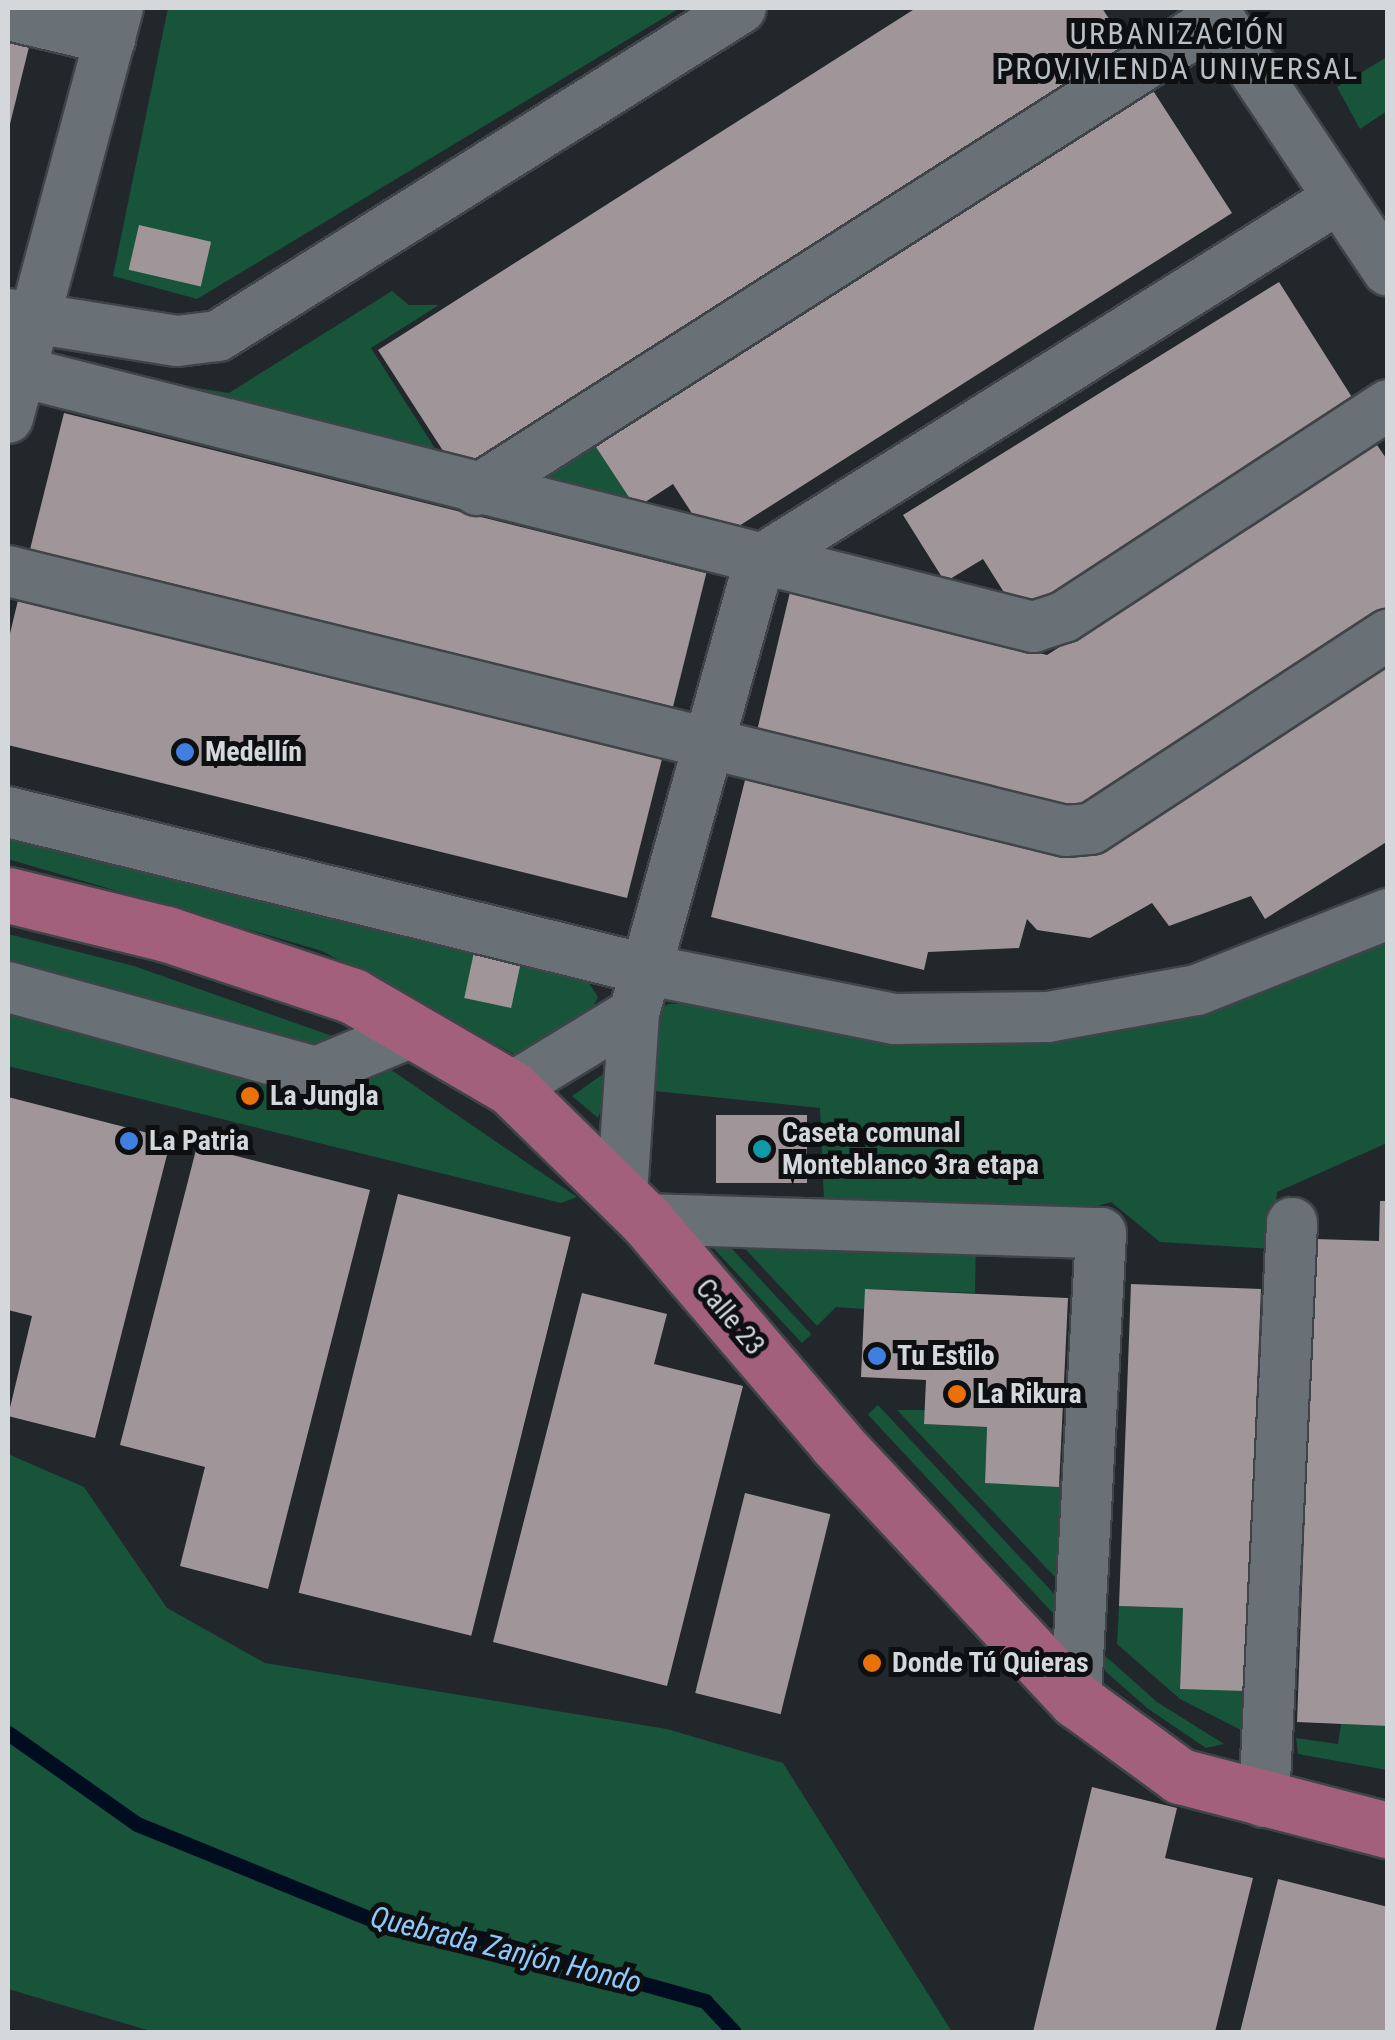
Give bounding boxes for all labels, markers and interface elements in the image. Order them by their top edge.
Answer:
district label: URBANIZACIÓN PROVIVIENDA UNIVERSAL [996,16,1360,86]
place label: Medellín [205,735,302,769]
marker: Medellín [174,741,196,763]
place label: La Jungla [270,1079,379,1113]
marker: La Jungla [239,1085,261,1107]
place label: Caseta comunal Monteblanco 3ra etapa [782,1116,1039,1182]
place label: La Patria [149,1124,249,1158]
marker: La Patria [118,1130,140,1152]
marker: Caseta comunal Monteblanco 3ra etapa [751,1138,773,1160]
street label: Calle 23 [688,1272,772,1362]
place label: Tu Estilo [897,1339,995,1373]
marker: Tu Estilo [866,1345,888,1367]
place label: La Rikura [977,1377,1082,1411]
marker: La Rikura [946,1383,968,1405]
place label: Donde Tú Quieras [892,1646,1090,1680]
marker: Donde Tú Quieras [861,1652,883,1674]
water label: Quebrada Zanjón Hondo [367,1899,645,2001]

